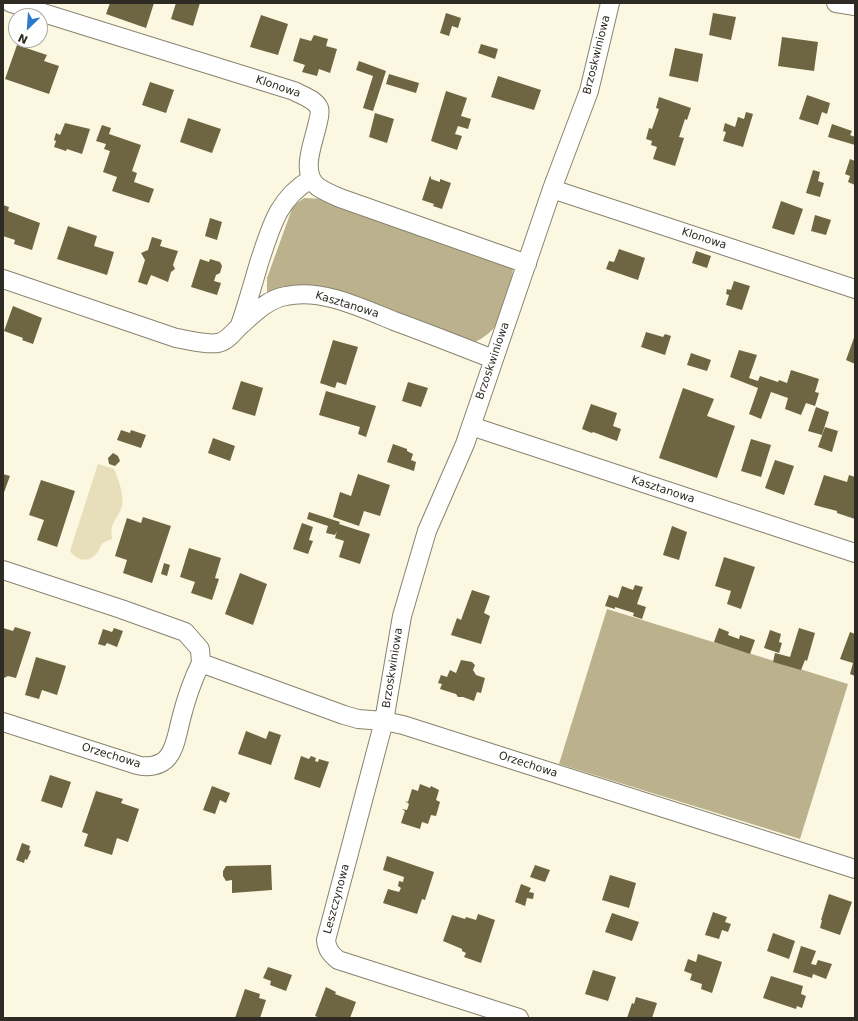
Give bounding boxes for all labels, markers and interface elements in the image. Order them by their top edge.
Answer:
north arrow [8,8,48,48]
street label: Brzoskwiniowa [581,14,613,96]
text: N [16,31,30,46]
street label: Klonowa [254,73,302,101]
street label: Klonowa [680,226,728,252]
street label: Kasztanowa [314,289,380,321]
street label: Brzoskwiniowa [474,320,512,402]
street label: Kasztanowa [630,474,696,506]
street label: Brzoskwiniowa [380,627,406,709]
street label: Orzechowa [80,741,142,771]
street label: Orzechowa [497,749,559,781]
street label: Leszczynowa [321,863,353,935]

